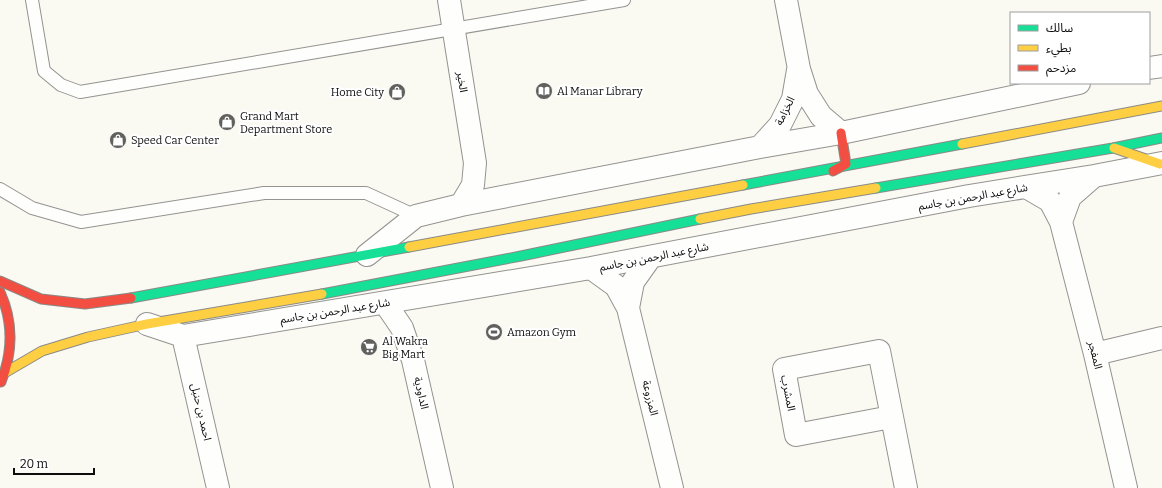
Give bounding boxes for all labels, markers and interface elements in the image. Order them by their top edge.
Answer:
legend [1010,12,1150,84]
text: سالك [1046,21,1073,35]
text: بطيء [1046,41,1072,58]
text: مزدحم [1046,61,1076,77]
street label: الخير [454,70,470,93]
library icon: Al Manar Library [534,81,554,101]
shop icon: Home City [387,82,407,102]
place label: Al Manar Library [557,85,643,98]
place label: Home City [331,86,384,99]
street label: الخزامة [773,95,797,127]
place label: Grand Mart Department Store [240,110,332,136]
shop icon: Grand Mart Department Store [217,112,237,132]
shop icon: Speed Car Center [108,130,128,150]
place label: Speed Car Center [131,134,219,147]
street label: شارع عبد الرحمن بن جاسم [917,181,1030,215]
street label: شارع عبد الرحمن بن جاسم [598,240,711,276]
street label: شارع عبد الرحمن بن جاسم [279,296,392,328]
sports icon: Amazon Gym [484,322,504,342]
place label: Amazon Gym [507,326,577,339]
place label: Al Wakra Big Mart [382,335,428,361]
supermarket icon: Al Wakra Big Mart [359,337,379,357]
street label: المفجر [1085,339,1105,370]
street label: المشرب [778,374,798,412]
street label: الداودية [411,376,431,410]
street label: المزروعة [639,379,661,417]
street label: احمد بن حنبل [188,382,214,442]
scale bar [14,450,94,476]
text: 20 m [20,457,49,471]

